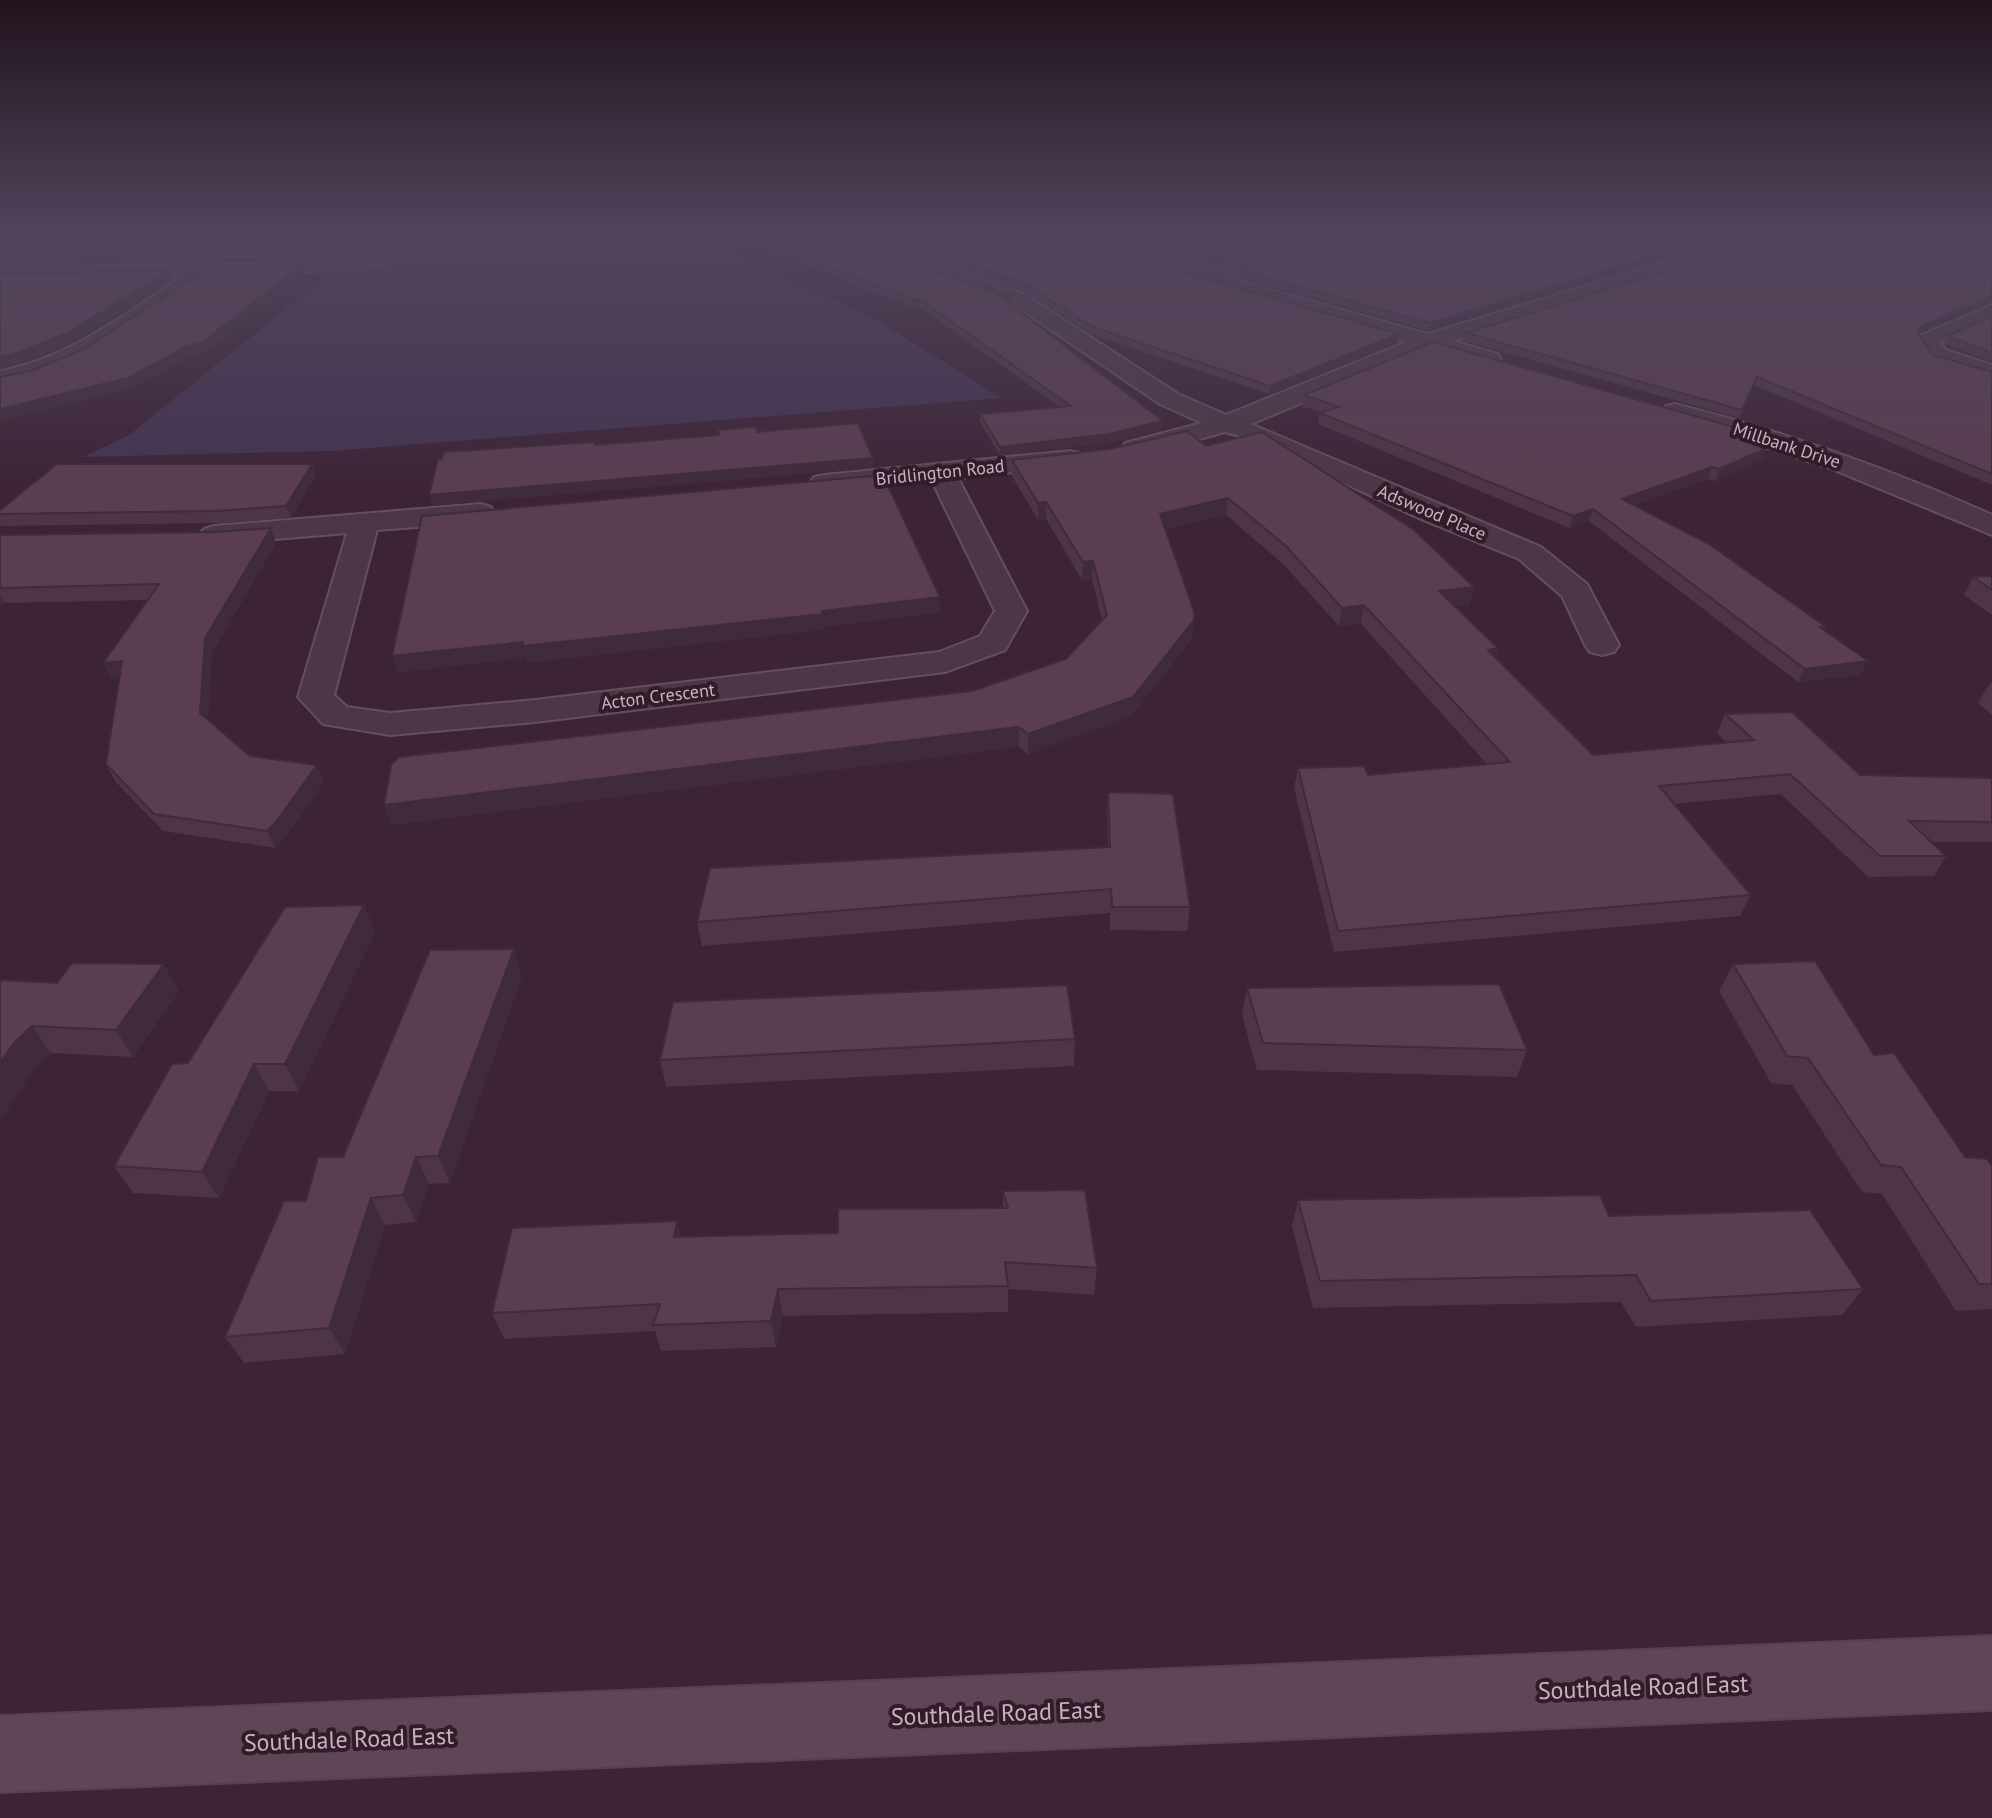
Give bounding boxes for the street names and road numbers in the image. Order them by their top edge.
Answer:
street label: Millbank Drive [1731,417,1843,473]
street label: Bridlington Road [875,454,1005,490]
street label: Adswood Place [1374,479,1490,545]
street label: Acton Crescent [600,678,716,714]
street label: Southdale Road East [1537,1668,1749,1706]
street label: Southdale Road East [890,1694,1102,1732]
street label: Southdale Road East [243,1720,455,1758]

